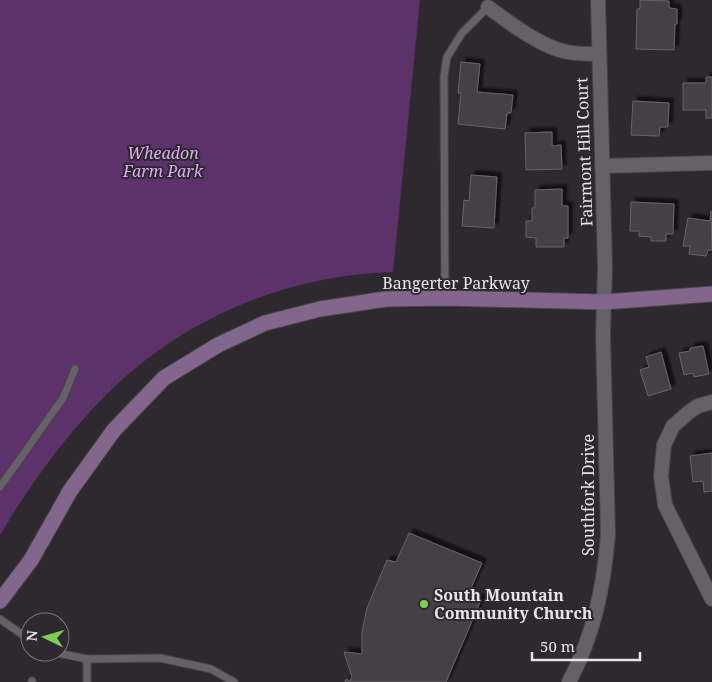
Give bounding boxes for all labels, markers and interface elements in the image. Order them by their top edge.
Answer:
street label: Fairmont Hill Court [570,77,598,227]
park label: Wheadon Farm Park [122,142,204,182]
street label: Bangerter Parkway [382,272,531,294]
street label: Southfork Drive [577,434,599,556]
place label: South Mountain Community Church [434,584,593,624]
marker: South Mountain Community Church [418,598,430,610]
north arrow [20,612,70,662]
text: N [22,629,41,642]
scale bar [532,630,640,662]
text: 50 m [540,636,575,656]

